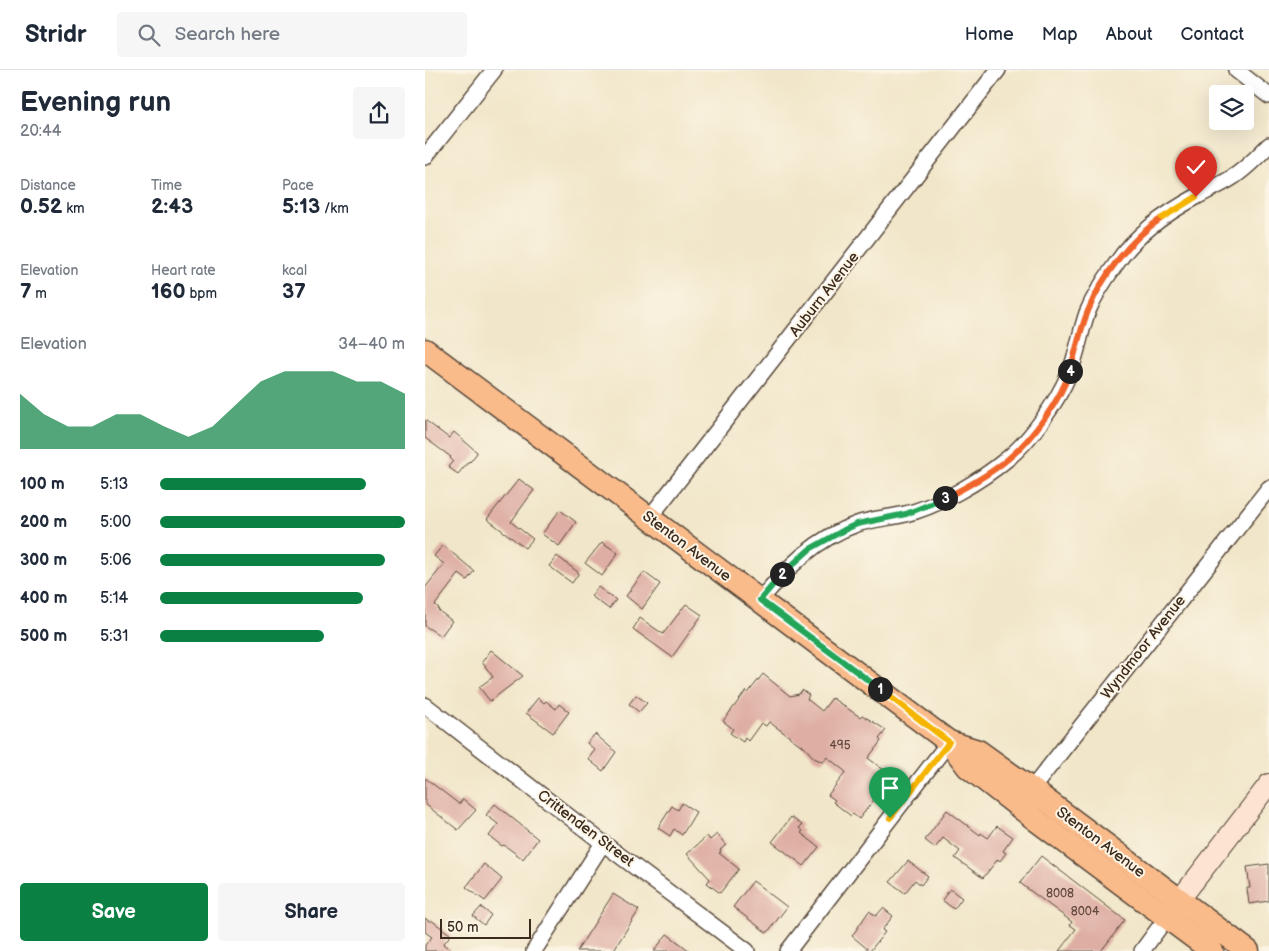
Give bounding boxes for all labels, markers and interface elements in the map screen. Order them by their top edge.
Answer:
search box [117,12,467,57]
text: Stridr [25,20,87,49]
icon: search [135,21,163,49]
text: Search here [175,23,280,46]
text: Home [965,24,1014,45]
text: Map [1042,24,1078,45]
text: About [1106,24,1153,45]
text: Contact [1181,24,1244,45]
map controls [1209,85,1254,130]
button: layers [1209,85,1254,130]
text: Evening run [20,86,171,119]
button: share [353,87,405,139]
text: 20:44 [20,122,62,141]
pin [1175,146,1217,197]
icon: check [1182,153,1210,181]
text: Distance [20,177,76,194]
text: Time [151,177,182,194]
text: Pace [282,177,314,194]
text: 0.52 [20,194,62,219]
text: 2:43 [151,194,193,219]
text: 5:13 [282,194,320,219]
text: km [62,200,85,217]
text: /km [320,200,349,217]
street label: Auburn Avenue [785,248,863,340]
text: Elevation [20,262,78,279]
text: Heart rate [151,262,216,279]
text: kcal [282,262,307,279]
text: 7 [20,279,32,304]
text: 160 [151,279,186,304]
text: 37 [282,279,306,304]
text: m [32,285,47,302]
text: bpm [186,285,217,302]
text: Elevation [20,335,87,354]
text: 34–40 m [338,335,405,354]
pin: 4 [1057,358,1083,384]
text: 4 [1066,363,1075,380]
text: 100 m [20,475,65,494]
text: 5:13 [100,475,128,494]
pin: 3 [933,486,957,510]
text: 3 [941,490,950,507]
street label: Stenton Avenue [639,507,735,586]
text: 200 m [20,513,67,532]
text: 5:00 [100,513,131,532]
text: 300 m [20,551,67,570]
text: 5:06 [100,551,132,570]
pin: 2 [769,562,795,586]
text: 2 [778,566,787,583]
text: 400 m [20,589,67,608]
text: 5:14 [100,589,128,608]
street label: Wyndmoor Avenue [1097,591,1190,703]
text: 500 m [20,627,67,646]
text: 5:31 [100,627,128,646]
pin: 1 [867,676,893,702]
text: 1 [878,681,883,698]
house number: 495 [829,738,851,753]
pin [869,767,911,818]
icon: arrive [876,774,904,802]
street label: Crittenden Street [533,786,638,871]
street label: Stenton Avenue [1053,803,1149,882]
button: Save [20,883,208,941]
button: Share [218,883,405,941]
house number: 8008 [1046,886,1074,901]
house number: 8004 [1071,904,1100,919]
scale bar [440,916,531,939]
text: 50 m [447,919,479,936]

